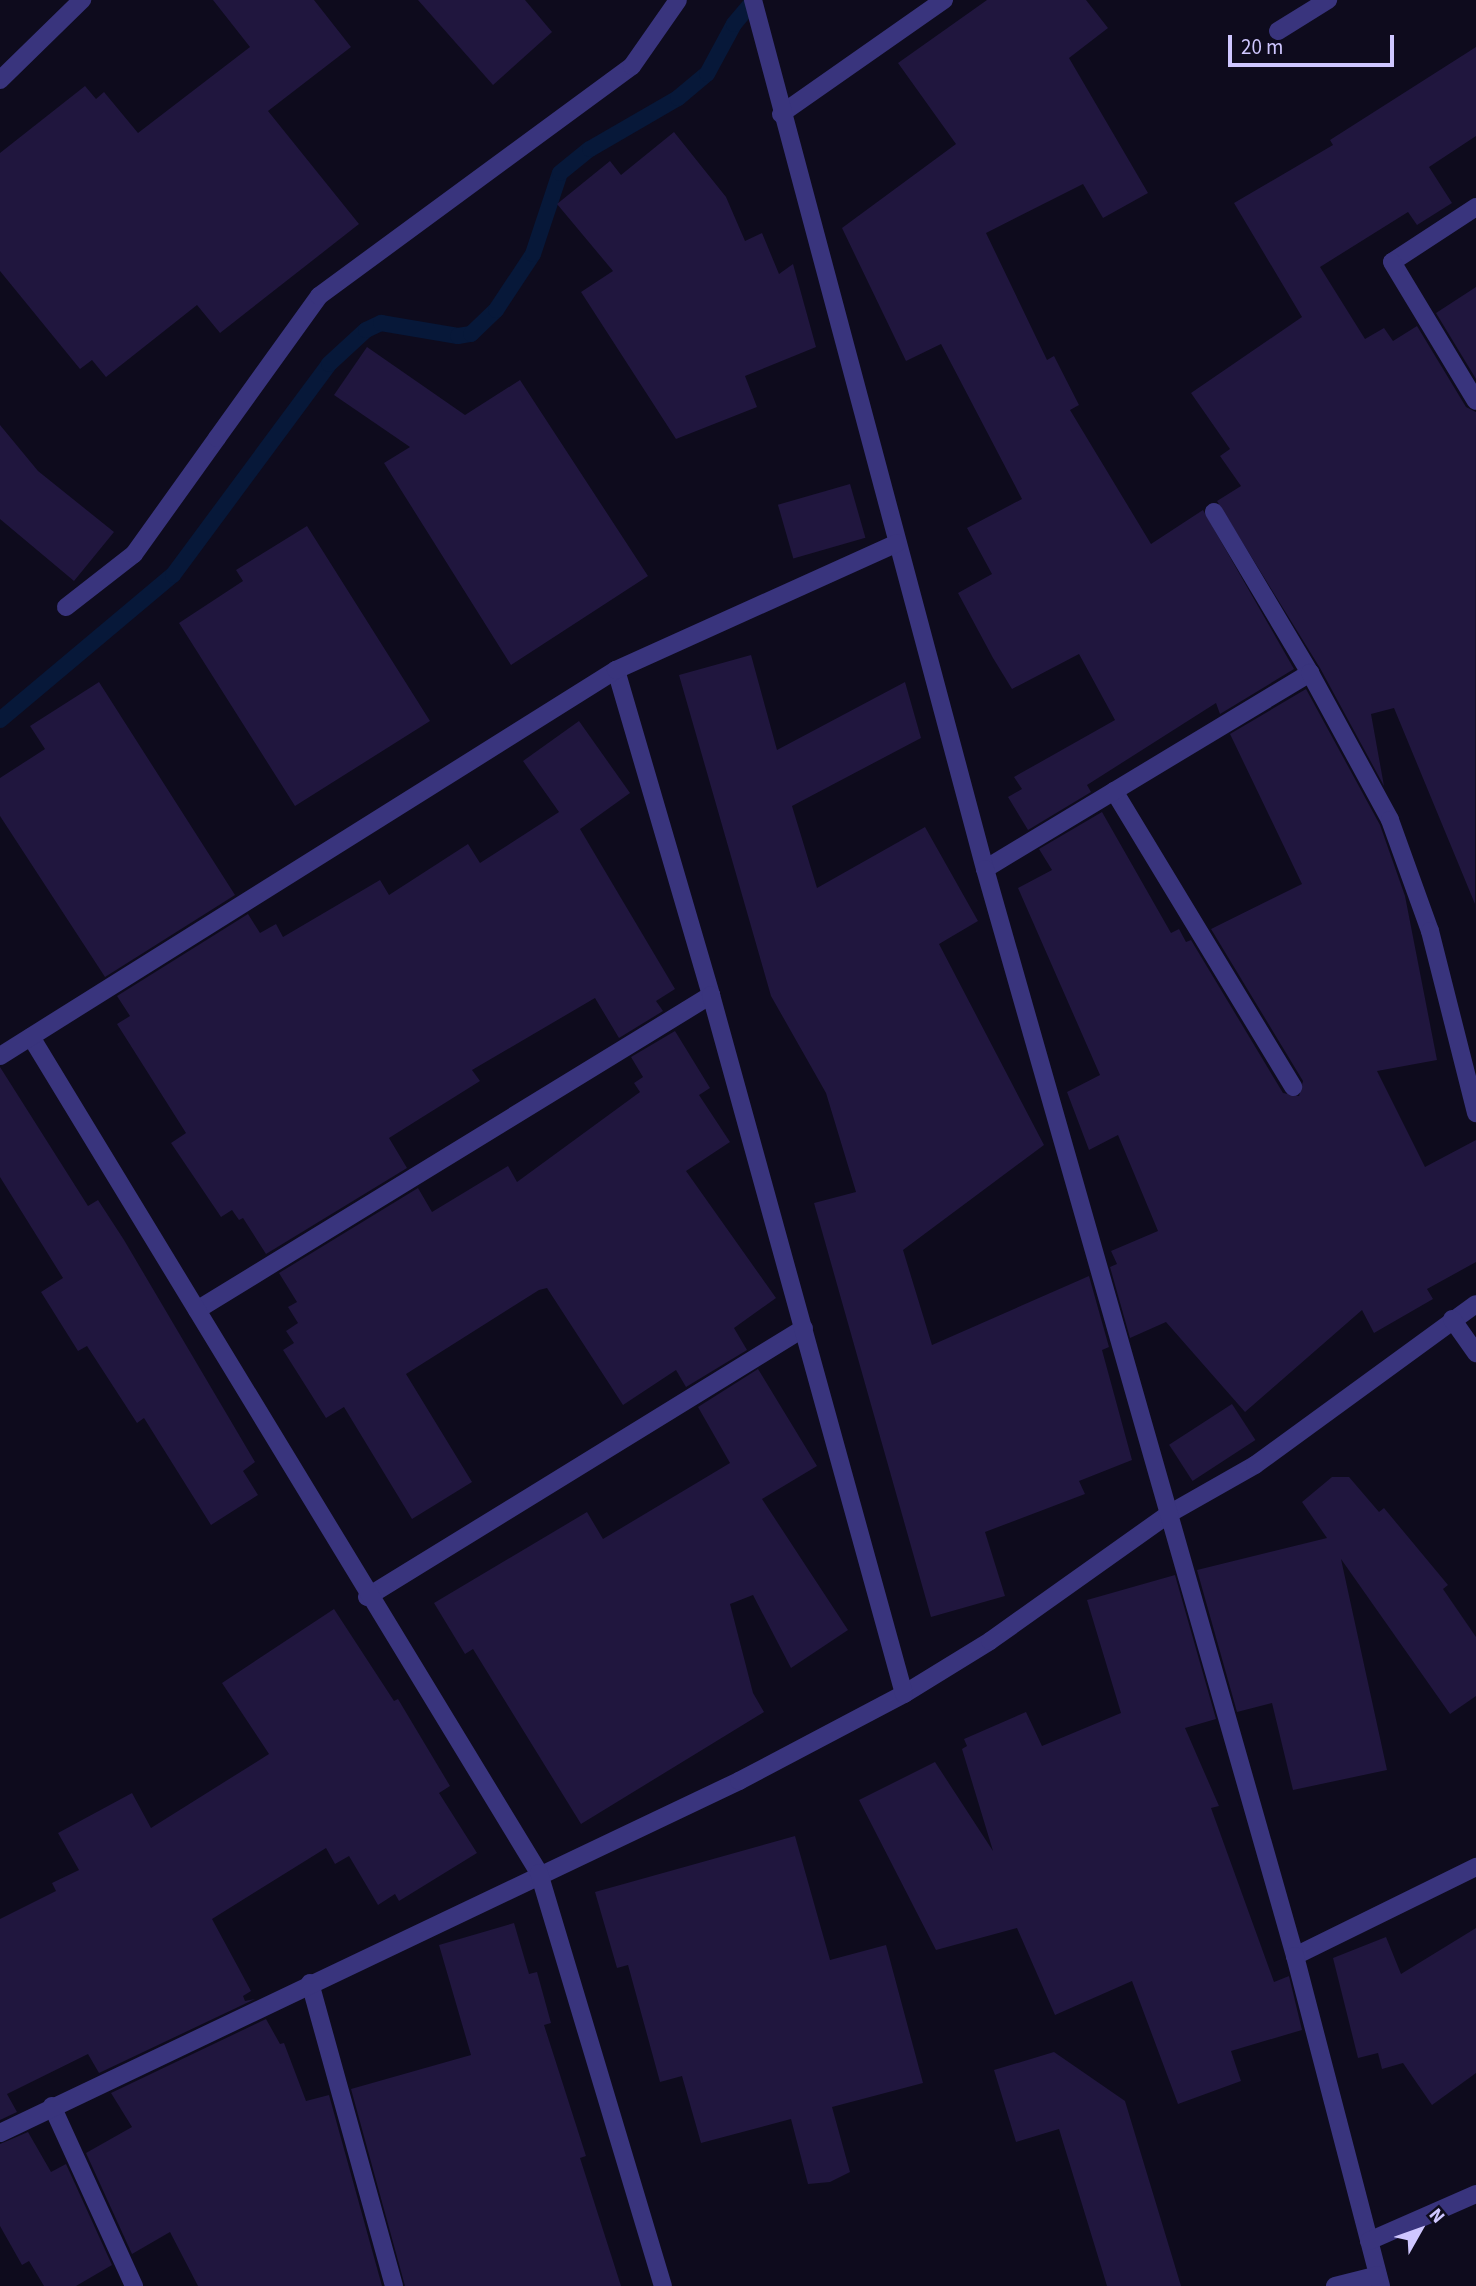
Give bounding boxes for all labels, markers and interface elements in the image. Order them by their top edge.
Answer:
scale bar [1231,21,1397,65]
text: 20 m [1241,32,1283,62]
north arrow [1385,2195,1455,2265]
text: N [1422,2203,1451,2230]

